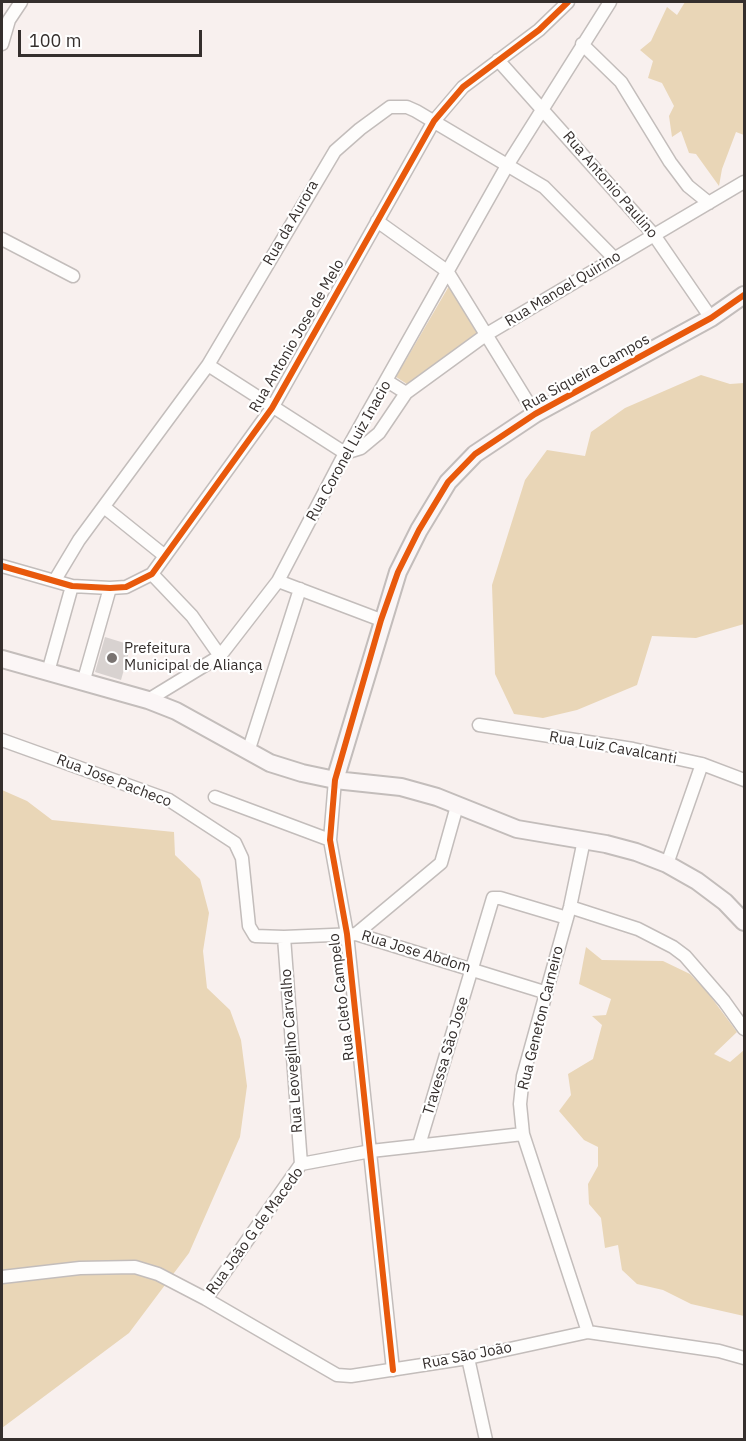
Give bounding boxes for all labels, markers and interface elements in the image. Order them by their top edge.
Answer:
scale bar [21,18,206,56]
text: 100 m [29,29,81,52]
street label: Rua Antonio Paulino [559,128,661,242]
street label: Rua da Aurora [259,177,323,269]
street label: Rua Manoel Quirino [502,247,624,331]
street label: Rua Antonio Jose de Melo [246,256,348,416]
street label: Rua Siqueira Campos [519,330,653,416]
street label: Rua Coronel Luiz Inacio [303,378,395,524]
place label: Prefeitura Municipal de Aliança [124,640,263,675]
marker: Prefeitura Municipal de Aliança [105,651,119,665]
street label: Rua Luiz Cavalcanti [548,728,678,768]
street label: Rua Jose Pacheco [54,751,174,811]
street label: Rua Jose Abdom [359,927,473,977]
street label: Rua Cleto Campelo [325,932,359,1062]
street label: Rua Geneton Carneiro [514,944,568,1092]
street label: Rua Leovegilho Carvalho [277,968,307,1134]
street label: Travessa São Jose [419,995,473,1117]
street label: Rua João G de Macedo [203,1164,307,1298]
street label: Rua São João [421,1339,513,1373]

